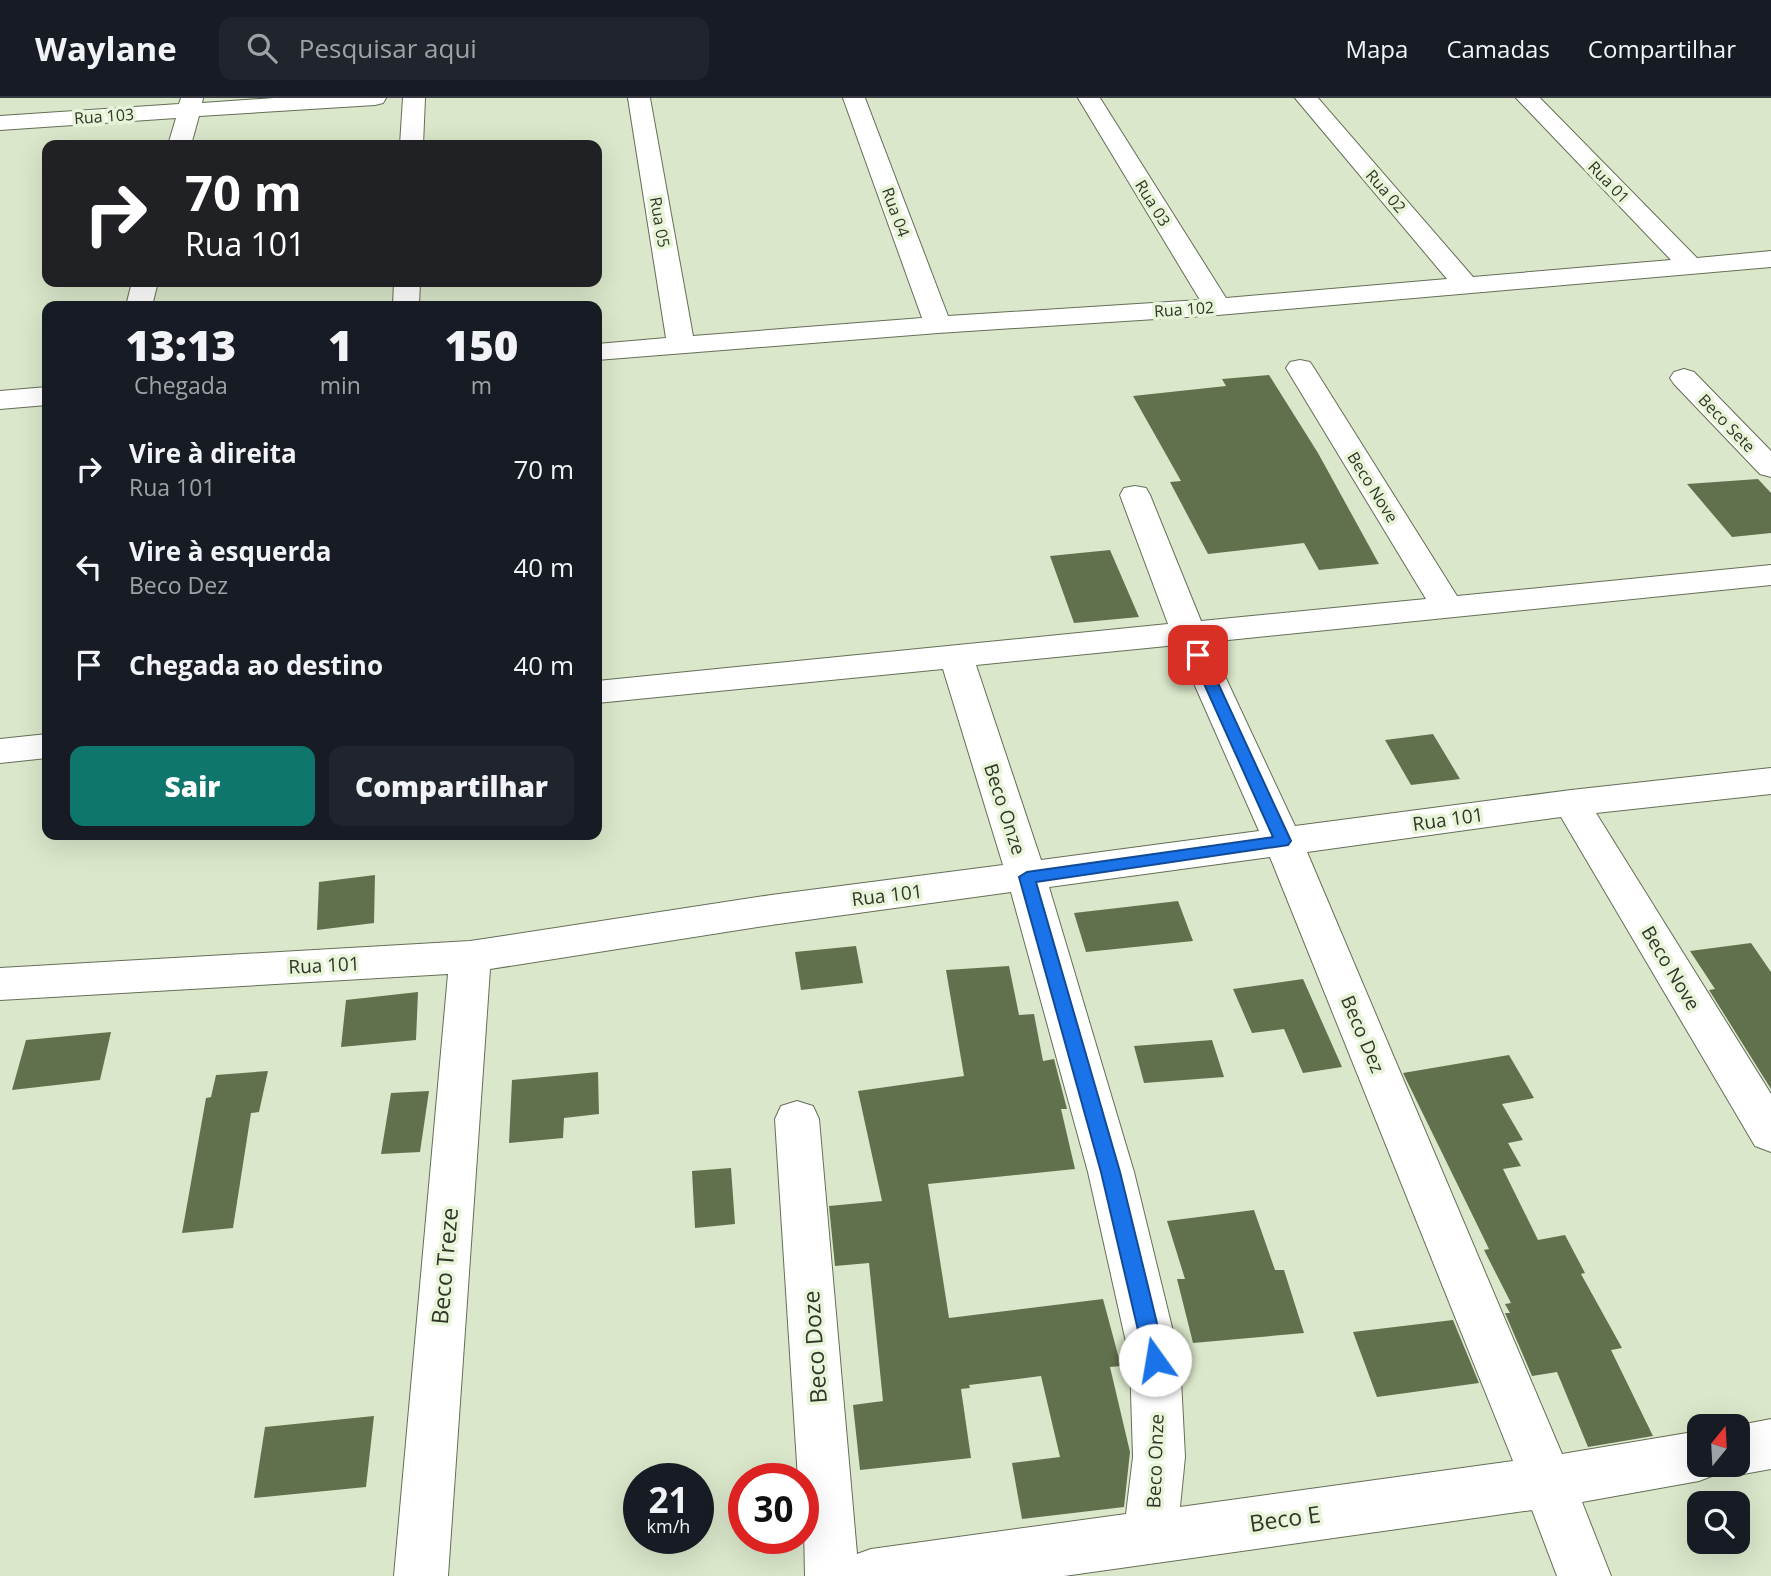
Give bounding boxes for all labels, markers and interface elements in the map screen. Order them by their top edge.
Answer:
search box [219,17,709,80]
text: Waylane [35,26,177,71]
icon: search [243,29,281,67]
text: Pesquisar aqui [299,30,477,66]
text: Mapa [1345,32,1408,65]
text: Camadas [1446,32,1550,65]
text: Compartilhar [1588,32,1736,65]
street label: Rua 103 [73,103,135,129]
street label: Rua 01 [1583,156,1635,208]
text: 70 m [185,159,302,225]
street label: Rua 02 [1361,165,1411,217]
icon: right [70,168,161,259]
street label: Rua 03 [1130,176,1176,230]
street label: Rua 04 [877,184,915,240]
street label: Rua 05 [645,195,675,249]
text: Rua 101 [185,222,305,265]
street label: Rua 102 [1153,296,1215,322]
text: 13:13 [126,316,236,373]
text: 1 [328,316,353,373]
text: 150 [445,316,518,373]
text: Chegada [134,369,228,401]
text: min [320,369,361,401]
text: m [471,369,492,401]
street label: Beco Sete [1694,389,1760,457]
text: Vire à direita [129,435,297,471]
street label: Beco Nove [1343,447,1403,527]
icon: right [70,450,108,488]
text: 70 m [513,451,574,487]
text: Rua 101 [129,471,216,503]
text: Vire à esquerda [129,533,331,569]
icon: left [70,548,108,586]
text: 40 m [513,549,574,585]
text: Beco Dez [129,569,228,601]
pin [1168,625,1228,685]
icon: arrive [1179,636,1217,674]
icon: arrive [70,646,108,684]
text: Chegada ao destino [129,647,383,683]
text: 40 m [513,647,574,683]
button: Sair [70,746,315,826]
button: Compartilhar [329,746,574,826]
street label: Beco Onze [978,760,1032,858]
street label: Rua 101 [1411,801,1485,837]
street label: Rua 101 [850,878,924,912]
street label: Beco Nove [1636,921,1706,1015]
street label: Rua 101 [288,950,360,980]
street label: Beco Dez [1335,991,1391,1077]
street label: Beco Treze [423,1206,465,1326]
street label: Beco Doze [794,1290,834,1404]
position arrow [1118,1323,1192,1397]
street label: Beco Onze [1140,1413,1170,1509]
north arrow [1687,1414,1750,1477]
map controls [1687,1414,1750,1554]
speed limit sign: 30 [728,1463,819,1554]
text: 21 [648,1476,689,1523]
button: search [1687,1491,1750,1554]
street label: Beco E [1247,1497,1322,1539]
text: km/h [647,1514,690,1538]

